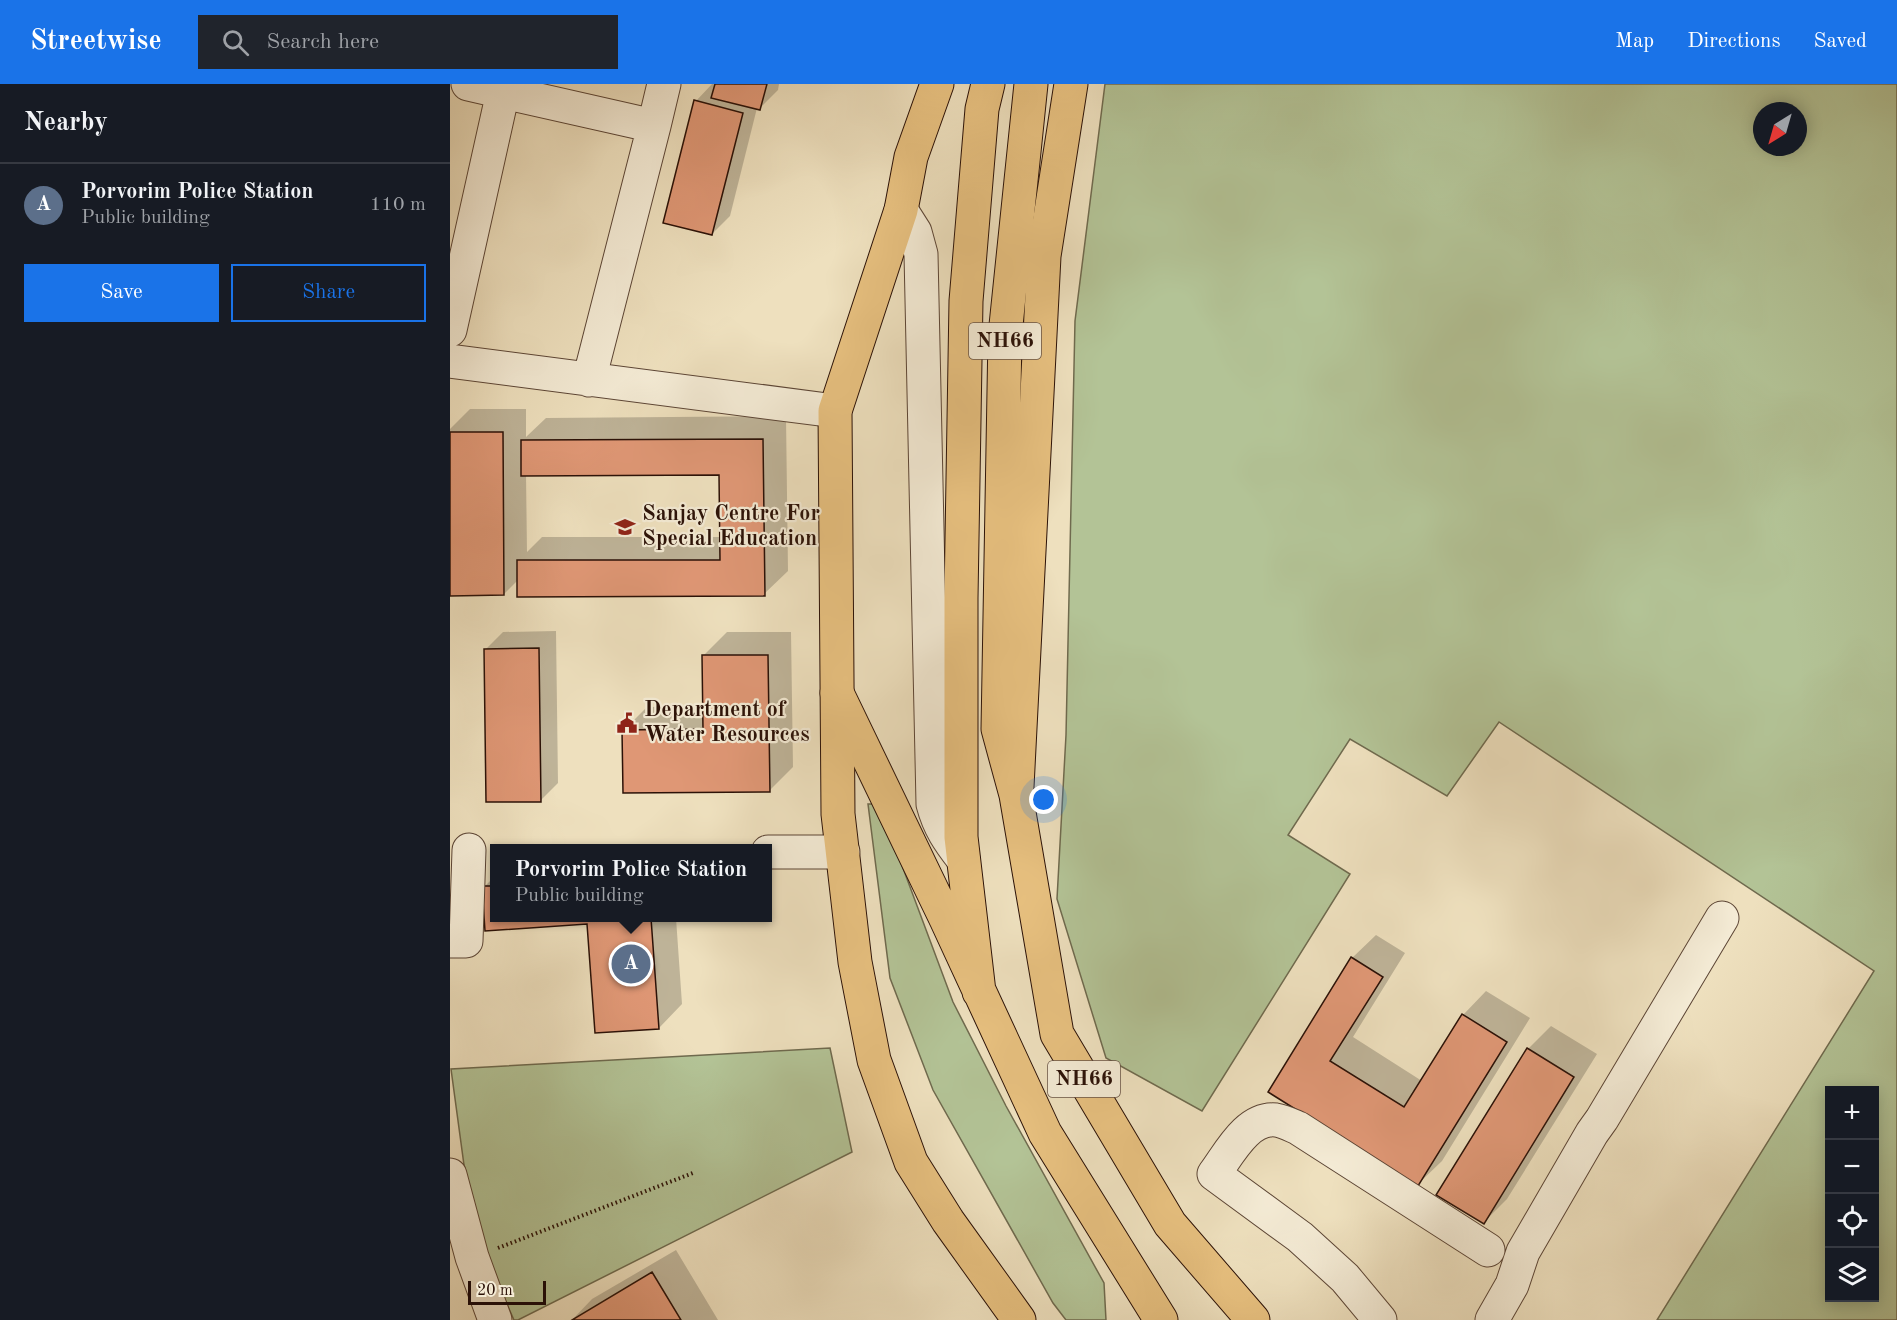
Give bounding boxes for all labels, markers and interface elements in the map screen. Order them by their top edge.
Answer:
search box [198,15,618,69]
icon: search [219,26,252,59]
text: Streetwise [30,28,162,56]
text: Search here [267,31,379,53]
text: Map [1615,31,1654,52]
text: Directions [1687,31,1781,52]
text: Saved [1814,31,1867,52]
north arrow [1753,102,1807,156]
text: Nearby [24,110,108,136]
text: Porvorim Police Station [81,181,313,203]
text: A [36,195,51,215]
text: 110 m [370,195,426,215]
text: Public building [81,208,210,228]
button: Save [24,264,219,322]
button: Share [231,264,426,322]
road number: NH66 [969,323,1041,359]
place label: Sanjay Centre For Special Education [642,503,820,550]
school or university icon: Sanjay Centre For Special Education [613,515,637,539]
place label: Department of Water Resources [644,699,810,746]
public building icon: Department of Water Resources [615,711,639,735]
your location [1029,785,1058,814]
popup [490,844,772,922]
text: Porvorim Police Station [515,859,747,881]
text: Public building [515,886,644,906]
pin: A [612,942,651,986]
road number: NH66 [1048,1061,1120,1097]
map controls [1825,1086,1879,1302]
button: + [1825,1086,1879,1140]
button: − [1825,1140,1879,1194]
button: locate [1825,1194,1879,1248]
button: layers [1825,1248,1879,1302]
scale bar [468,1278,546,1306]
text: 20 m [477,1283,513,1299]

